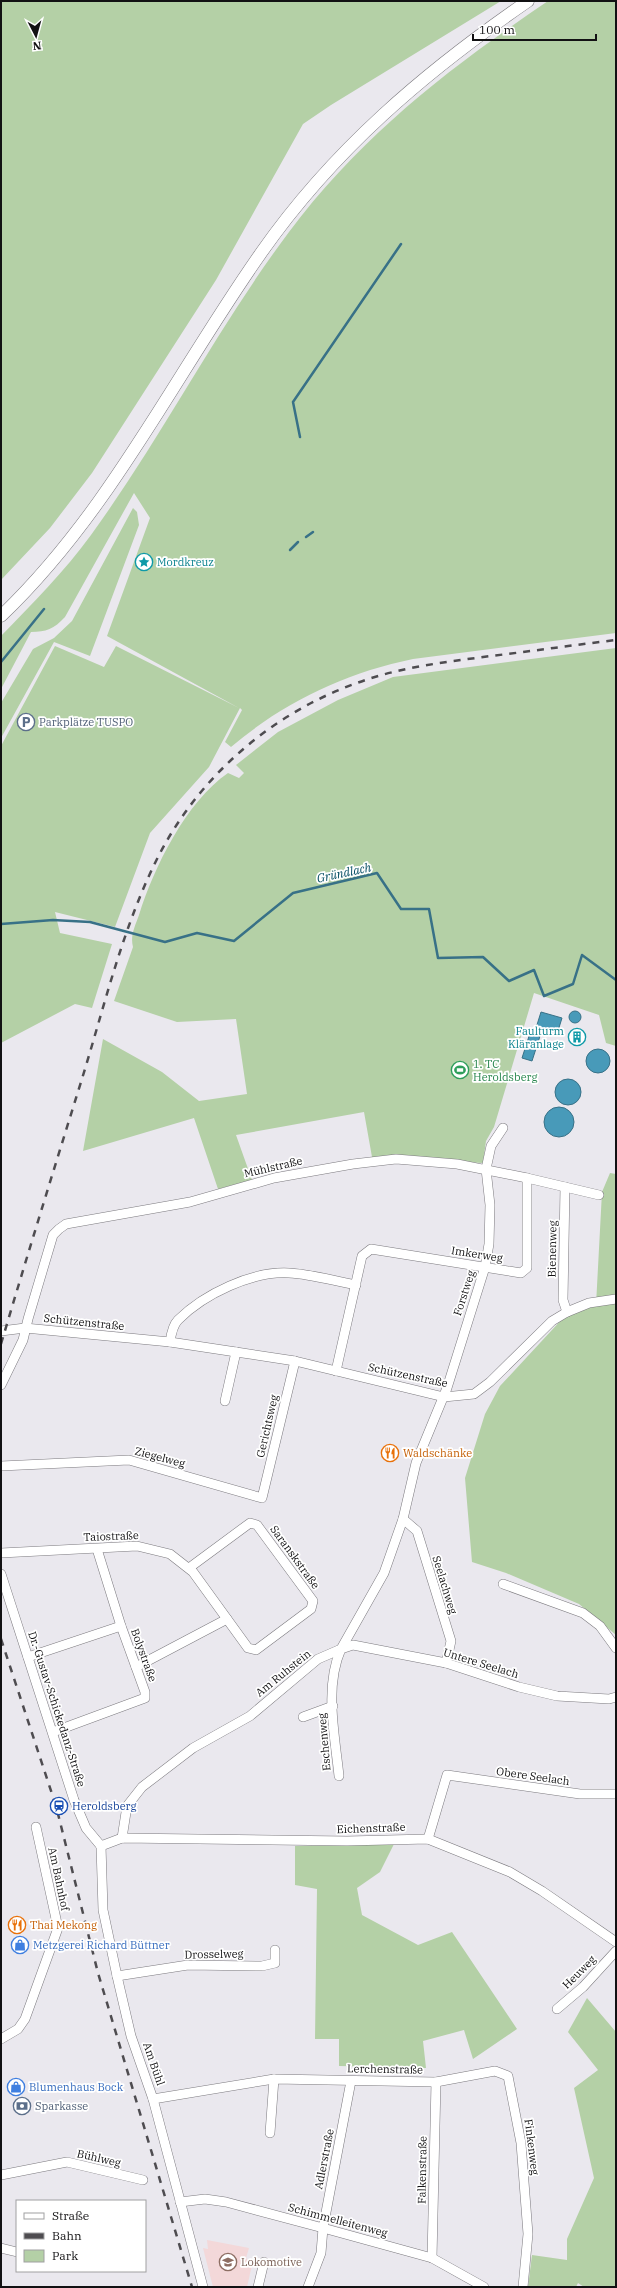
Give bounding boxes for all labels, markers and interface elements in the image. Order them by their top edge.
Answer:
north arrow [16,16,56,56]
scale bar [473,16,596,42]
text: 100 m [479,22,515,37]
text: N [32,39,42,53]
place icon: Mordkreuz [134,552,154,572]
place label: Mordkreuz [157,555,214,569]
parking icon: Parkplätze TUSPO [16,712,36,732]
place label: Parkplätze TUSPO [39,715,133,729]
water label: Gründlach [315,859,373,886]
place label: Faulturm Kläranlage [508,1024,565,1051]
building icon: Faulturm Kläranlage [567,1027,587,1047]
place label: 1. TC Heroldsberg [473,1057,537,1084]
sports icon: 1. TC Heroldsberg [450,1060,470,1080]
street label: Mühlstraße [242,1153,304,1181]
street label: Bienenweg [545,1220,559,1278]
street label: Imkerweg [450,1243,504,1265]
street label: Forstweg [450,1268,478,1318]
street label: Schützenstraße [43,1311,125,1333]
street label: Schützenstraße [367,1360,449,1390]
street label: Gerichtsweg [253,1393,281,1459]
restaurant icon: Waldschänke [380,1443,400,1463]
street label: Ziegelweg [133,1444,187,1470]
place label: Waldschänke [403,1446,472,1460]
street label: Saranskstraße [267,1522,323,1592]
street label: Taiostraße [83,1528,139,1544]
street label: Seelachweg [429,1554,461,1616]
street label: Bolystraße [128,1626,160,1684]
street label: Dr.-Gustav-Schickedanz-Straße [25,1630,89,1789]
street label: Untere Seelach [442,1645,521,1681]
street label: Am Ruhstein [252,1646,314,1700]
street label: Eschenweg [314,1712,334,1772]
street label: Obere Seelach [495,1764,571,1788]
station icon: Heroldsberg [49,1796,69,1816]
place label: Heroldsberg [72,1799,136,1813]
street label: Eichenstraße [336,1820,406,1836]
street label: Am Bahnhof [45,1846,73,1913]
restaurant icon: Thai Mekong [7,1915,27,1935]
place label: Thai Mekong [30,1918,97,1932]
shop icon: Metzgerei Richard Büttner [10,1935,30,1955]
place label: Metzgerei Richard Büttner [33,1938,170,1952]
street label: Drosselweg [184,1946,244,1962]
street label: Heuweg [559,1952,599,1992]
street label: Am Bühl [140,2041,168,2087]
street label: Lerchenstraße [347,2061,423,2077]
shop icon: Blumenhaus Bock [6,2077,26,2097]
place label: Blumenhaus Bock [29,2080,124,2094]
bank icon: Sparkasse [12,2096,32,2116]
place label: Sparkasse [35,2099,88,2113]
street label: Finkenweg [522,2118,542,2176]
street label: Adlerstraße [311,2128,337,2190]
street label: Falkenstraße [414,2136,430,2204]
street label: Bühlweg [76,2146,122,2170]
legend [16,2200,146,2272]
street label: Schimmelleitenweg [287,2200,389,2240]
text: Straße [52,2208,89,2223]
text: Bahn [52,2228,82,2243]
text: Park [52,2248,78,2263]
school or university icon: Lokomotive [218,2252,238,2272]
place label: Lokomotive [241,2255,302,2269]

